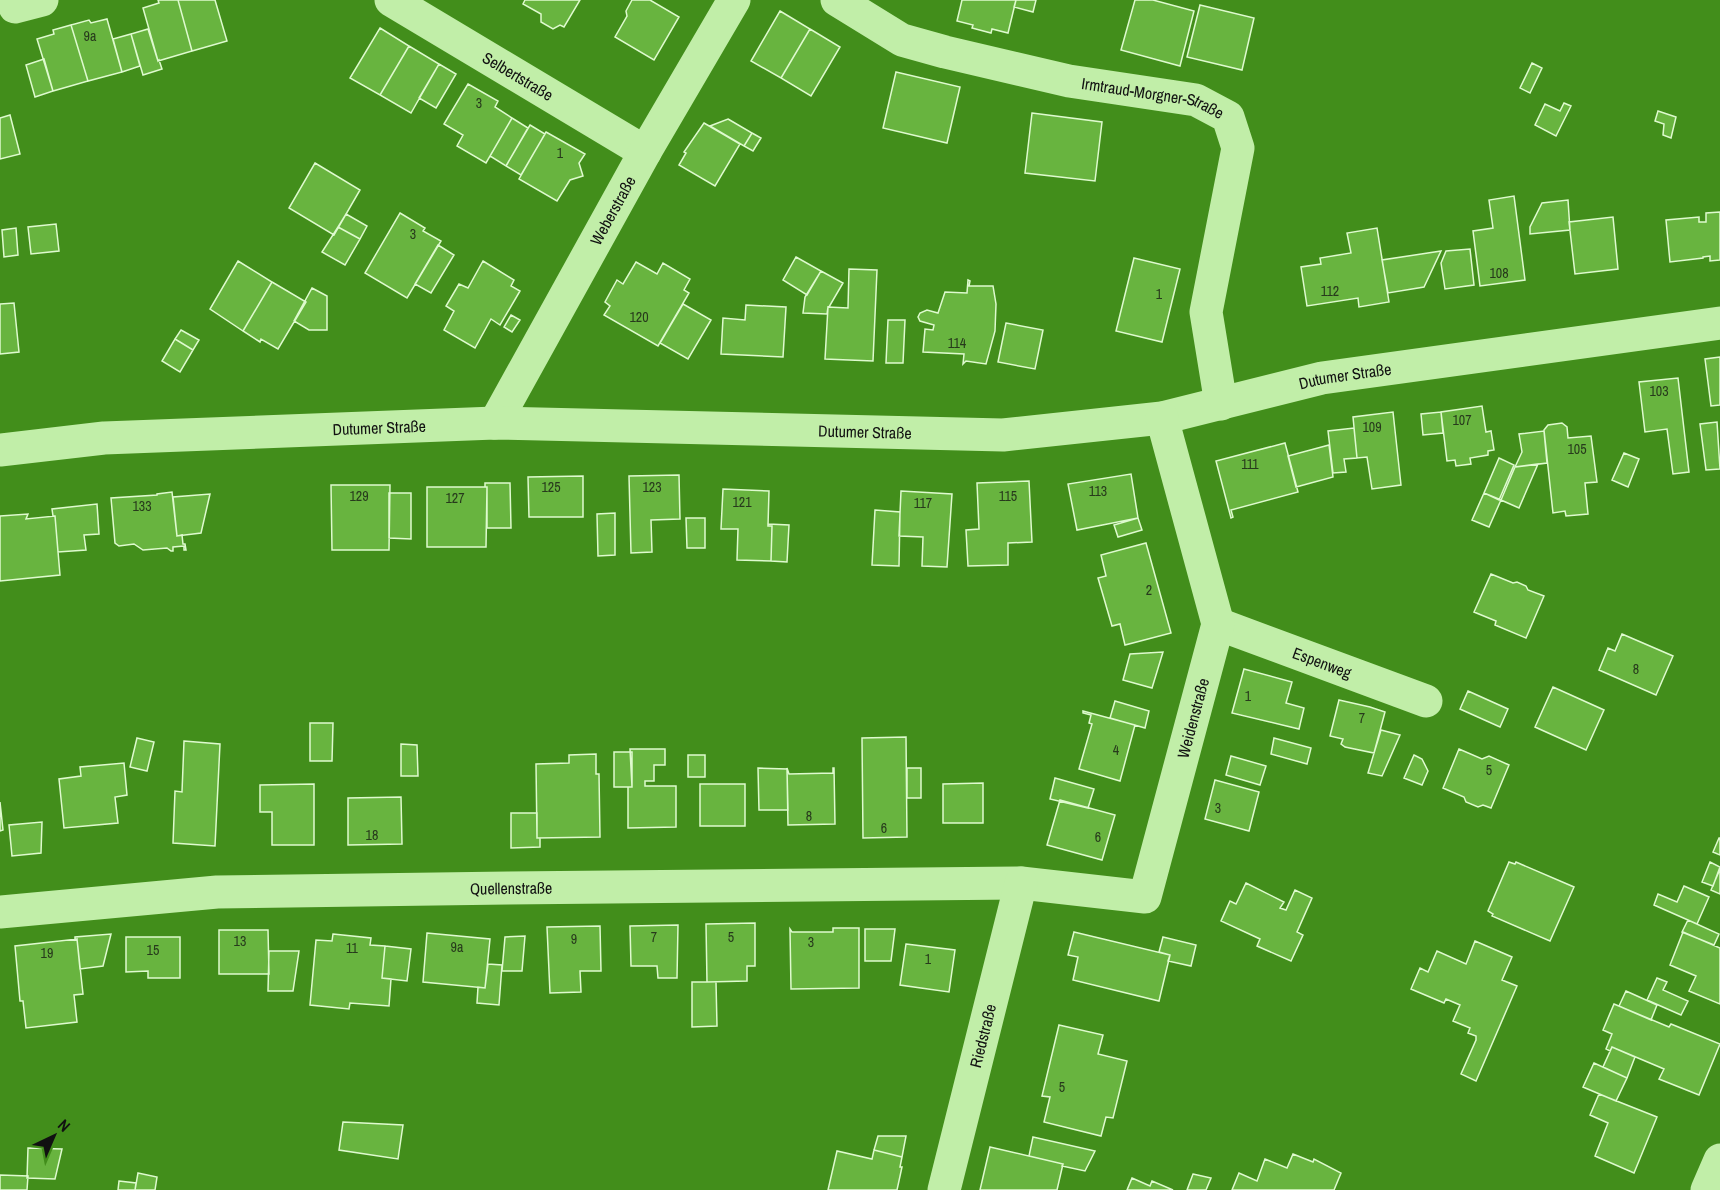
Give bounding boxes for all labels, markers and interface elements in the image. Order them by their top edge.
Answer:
house number: 9a [84,27,97,45]
street label: Selbertstraße [479,46,557,106]
street label: Irmtraud-Morgner-Straße [1080,72,1228,124]
house number: 3 [476,94,482,112]
house number: 1 [557,144,564,162]
street label: Weberstraße [585,172,641,249]
house number: 3 [410,225,416,243]
house number: 108 [1489,264,1509,282]
house number: 112 [1321,282,1339,300]
house number: 1 [1156,285,1163,303]
house number: 120 [629,308,649,326]
house number: 114 [948,334,967,352]
street label: Dutumer Straße [1296,358,1393,394]
house number: 103 [1649,382,1669,400]
house number: 107 [1452,411,1472,429]
street label: Dutumer Straße [332,415,426,440]
house number: 109 [1362,418,1382,436]
street label: Dutumer Straße [818,420,912,444]
house number: 105 [1567,440,1587,458]
house number: 111 [1241,455,1259,473]
house number: 125 [541,478,561,496]
house number: 123 [642,478,662,496]
house number: 113 [1089,482,1107,500]
house number: 129 [349,487,369,505]
house number: 115 [999,487,1017,505]
house number: 127 [445,489,465,507]
house number: 121 [732,493,752,511]
house number: 117 [914,494,932,512]
house number: 133 [132,497,152,515]
house number: 2 [1146,581,1152,599]
street label: Espenweg [1290,642,1355,684]
house number: 8 [1633,660,1639,678]
street label: Weidenstraße [1172,675,1214,761]
house number: 1 [1245,687,1252,705]
house number: 7 [1359,709,1365,727]
house number: 4 [1113,741,1120,759]
house number: 5 [1486,761,1492,779]
house number: 3 [1215,799,1221,817]
house number: 8 [806,807,812,825]
house number: 6 [881,819,887,837]
house number: 18 [366,826,378,844]
house number: 6 [1095,828,1101,846]
street label: Quellenstraße [470,877,552,900]
house number: 7 [651,928,657,946]
house number: 5 [728,928,734,946]
house number: 9 [571,930,577,948]
house number: 13 [234,932,246,950]
house number: 3 [808,933,814,951]
house number: 9a [451,938,464,956]
house number: 11 [346,939,359,957]
house number: 15 [147,941,159,959]
house number: 19 [41,944,53,962]
house number: 1 [925,950,932,968]
street label: Riedstraße [964,1002,1001,1070]
house number: 5 [1059,1078,1065,1096]
north arrow [24,1106,84,1166]
text: N [53,1114,75,1136]

